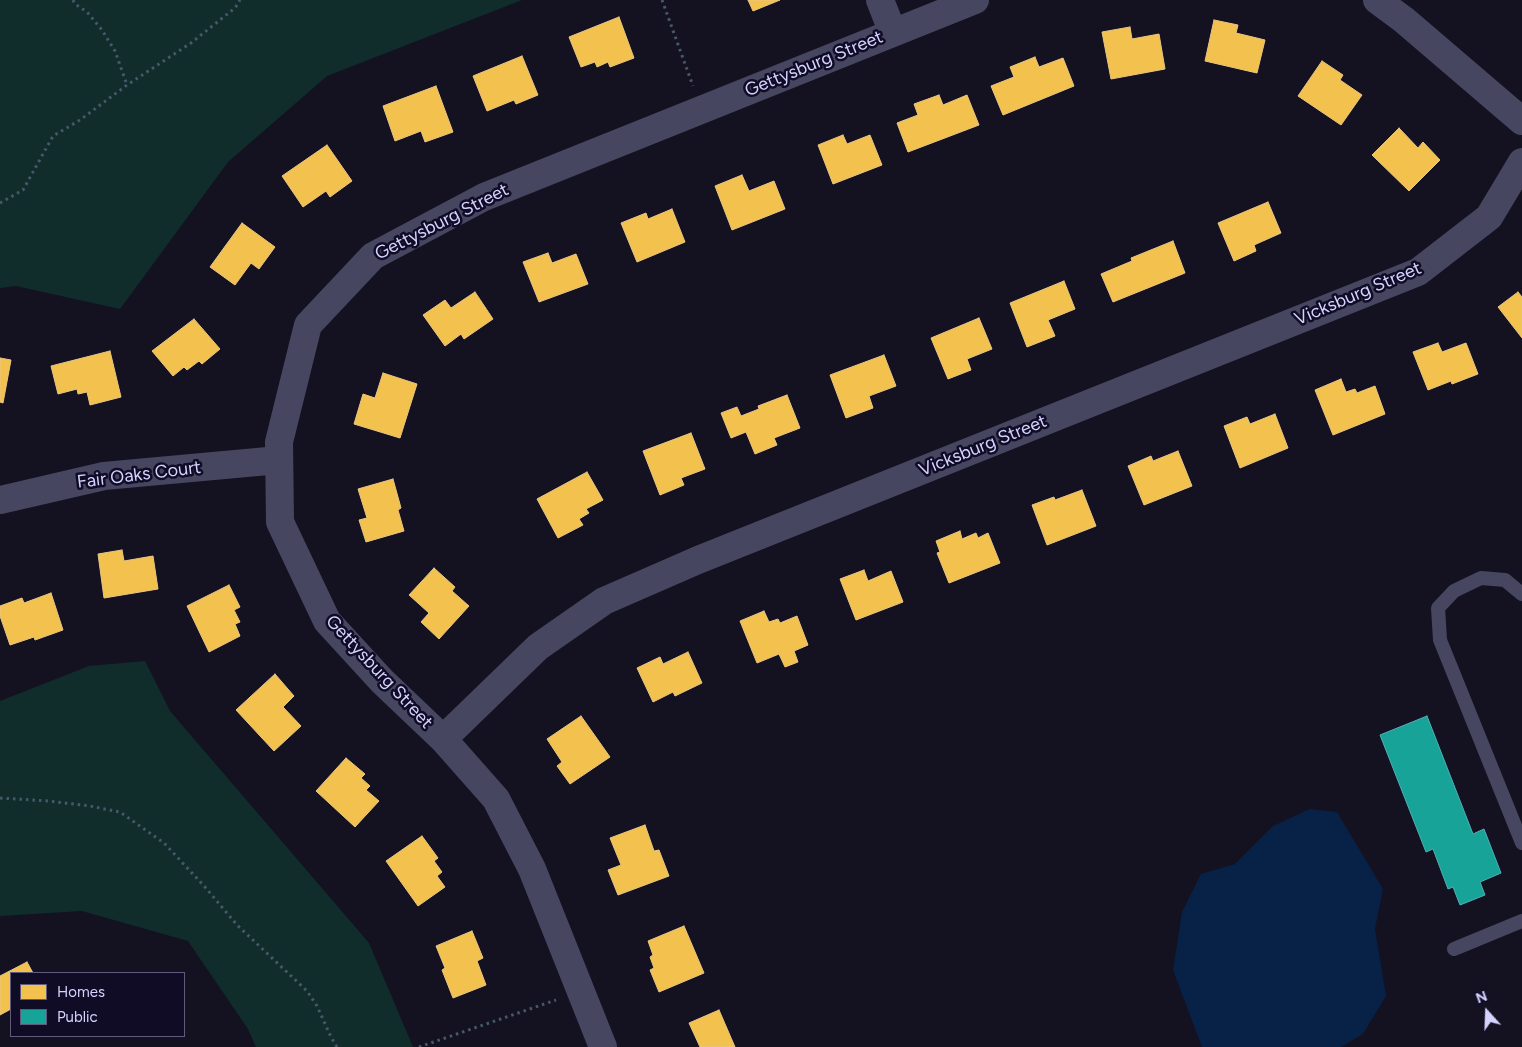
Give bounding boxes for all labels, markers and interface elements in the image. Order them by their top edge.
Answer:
street label: Gettysburg Street [742,26,886,102]
street label: Gettysburg Street [372,179,512,265]
street label: Vicksburg Street [1291,258,1425,330]
street label: Vicksburg Street [916,411,1050,481]
street label: Fair Oaks Court [76,457,202,493]
street label: Gettysburg Street [321,611,437,733]
legend [10,972,185,1037]
text: Homes [57,983,105,1001]
north arrow [1462,987,1512,1037]
text: N [1474,988,1490,1007]
text: Public [57,1008,98,1026]

